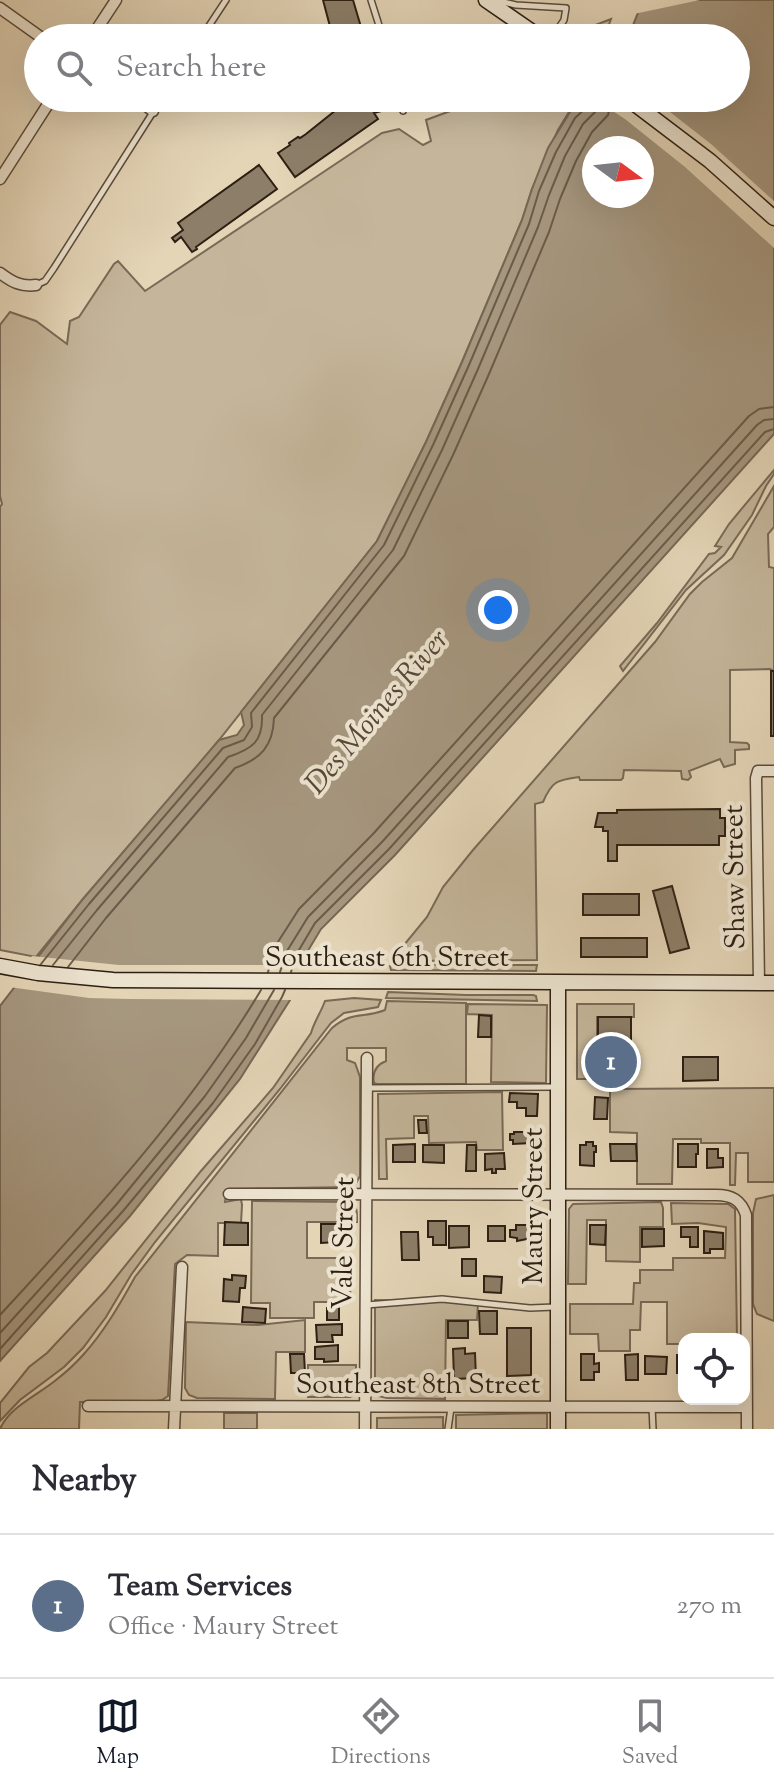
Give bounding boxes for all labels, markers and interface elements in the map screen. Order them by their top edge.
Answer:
search box [24,24,750,112]
icon: search [52,46,96,90]
text: Search here [116,47,266,90]
north arrow [582,136,654,208]
your location [478,590,518,630]
water label: Des Moines River [296,620,460,805]
street label: Shaw Street [715,804,757,950]
street label: Southeast 6th Street [265,939,510,979]
pin: 1 [585,1032,637,1092]
street label: Maury Street [515,1127,555,1285]
street label: Vale Street [324,1176,366,1310]
map controls [678,1333,750,1405]
button: locate [678,1333,750,1405]
street label: Southeast 8th Street [296,1366,541,1406]
text: Nearby [32,1457,137,1506]
text: Team Services [108,1566,292,1609]
text: 1 [54,1588,62,1625]
text: 270 m [677,1588,742,1625]
text: Office · Maury Street [108,1609,338,1646]
tab: Map [96,1694,140,1774]
tab: Directions [331,1694,430,1774]
tab: Saved [622,1694,678,1774]

